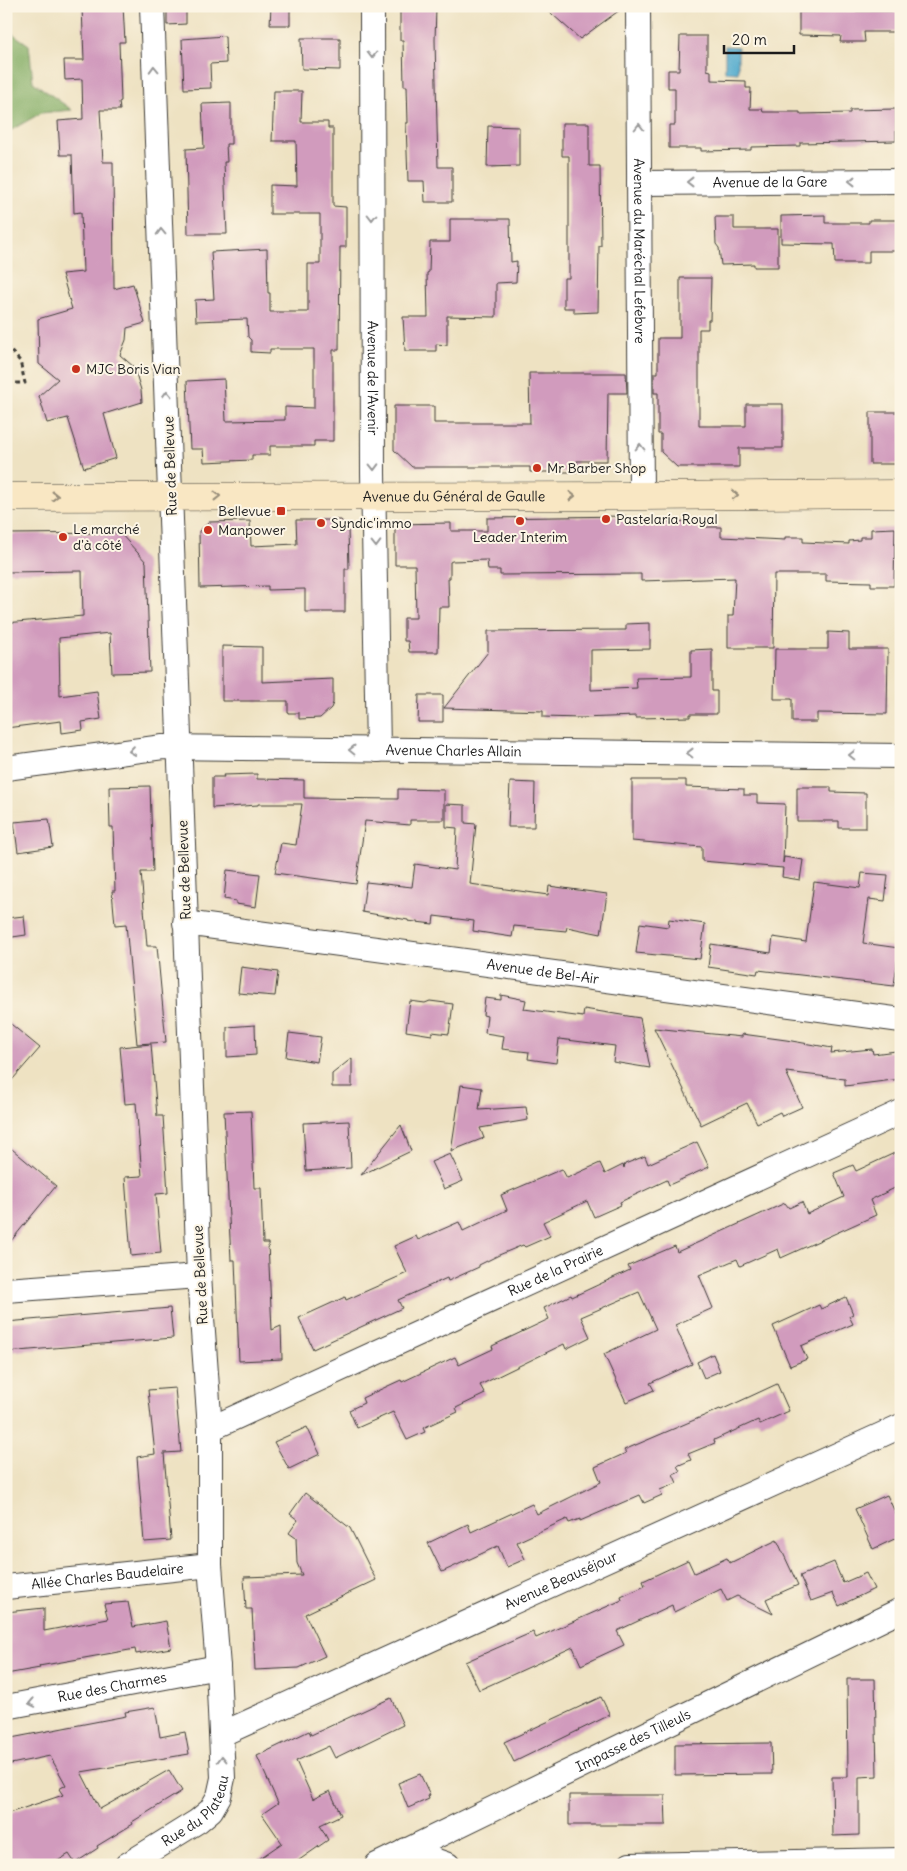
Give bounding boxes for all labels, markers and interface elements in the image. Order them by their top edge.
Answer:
scale bar [724,22,794,54]
text: 20 m [732,30,767,49]
one-way arrow [367,52,377,59]
one-way arrow [149,65,160,73]
one-way arrow [634,123,644,131]
street label: Avenue du Maréchal Lefebvre [630,158,649,344]
street label: Avenue de la Gare [713,173,827,191]
one-way arrow [848,176,856,186]
one-way arrow [685,177,693,187]
one-way arrow [367,214,377,222]
one-way arrow [155,228,166,236]
street label: Avenue de l'Avenir [364,321,382,436]
place label: MJC Boris Vian [86,360,181,378]
marker: MJC Boris Vian [70,363,82,375]
one-way arrow [162,390,172,398]
street label: Rue de Bellevue [159,416,181,516]
one-way arrow [635,443,646,451]
place label: Mr Barber Shop [547,459,646,477]
marker: Mr Barber Shop [531,462,543,474]
one-way arrow [368,464,379,472]
street label: Avenue du Général de Gaulle [363,487,545,505]
one-way arrow [732,490,739,500]
one-way arrow [52,491,59,501]
one-way arrow [214,491,222,501]
one-way arrow [569,491,577,501]
place label: Bellevue [218,502,271,520]
marker: Bellevue [275,505,287,517]
place label: Pastelaría Royal [616,510,718,528]
marker: Pastelaría Royal [600,513,612,525]
place label: Syndic'immo [331,514,412,532]
marker: Leader Interim [514,515,526,527]
marker: Syndic'immo [315,517,327,529]
place label: Le marché d'à côté [73,520,140,554]
place label: Manpower [218,521,286,539]
marker: Manpower [202,524,214,536]
place label: Leader Interim [473,528,567,546]
marker: Le marché d'à côté [57,531,69,543]
one-way arrow [370,541,381,549]
street label: Avenue Charles Allain [385,741,522,760]
one-way arrow [128,745,136,756]
one-way arrow [348,745,356,755]
one-way arrow [685,748,693,758]
one-way arrow [848,750,856,760]
street label: Rue de Bellevue [173,820,195,920]
street label: Avenue de Bel-Air [485,955,600,988]
street label: Rue de Bellevue [188,1225,212,1325]
street label: Rue de la Prairie [505,1241,606,1300]
street label: Avenue Beauséjour [502,1547,620,1614]
street label: Allée Charles Baudelaire [30,1559,185,1593]
street label: Rue des Charmes [56,1668,168,1706]
one-way arrow [28,1697,37,1707]
street label: Impasse des Tilleuls [573,1705,694,1776]
one-way arrow [217,1755,227,1763]
street label: Rue du Plateau [158,1774,232,1850]

